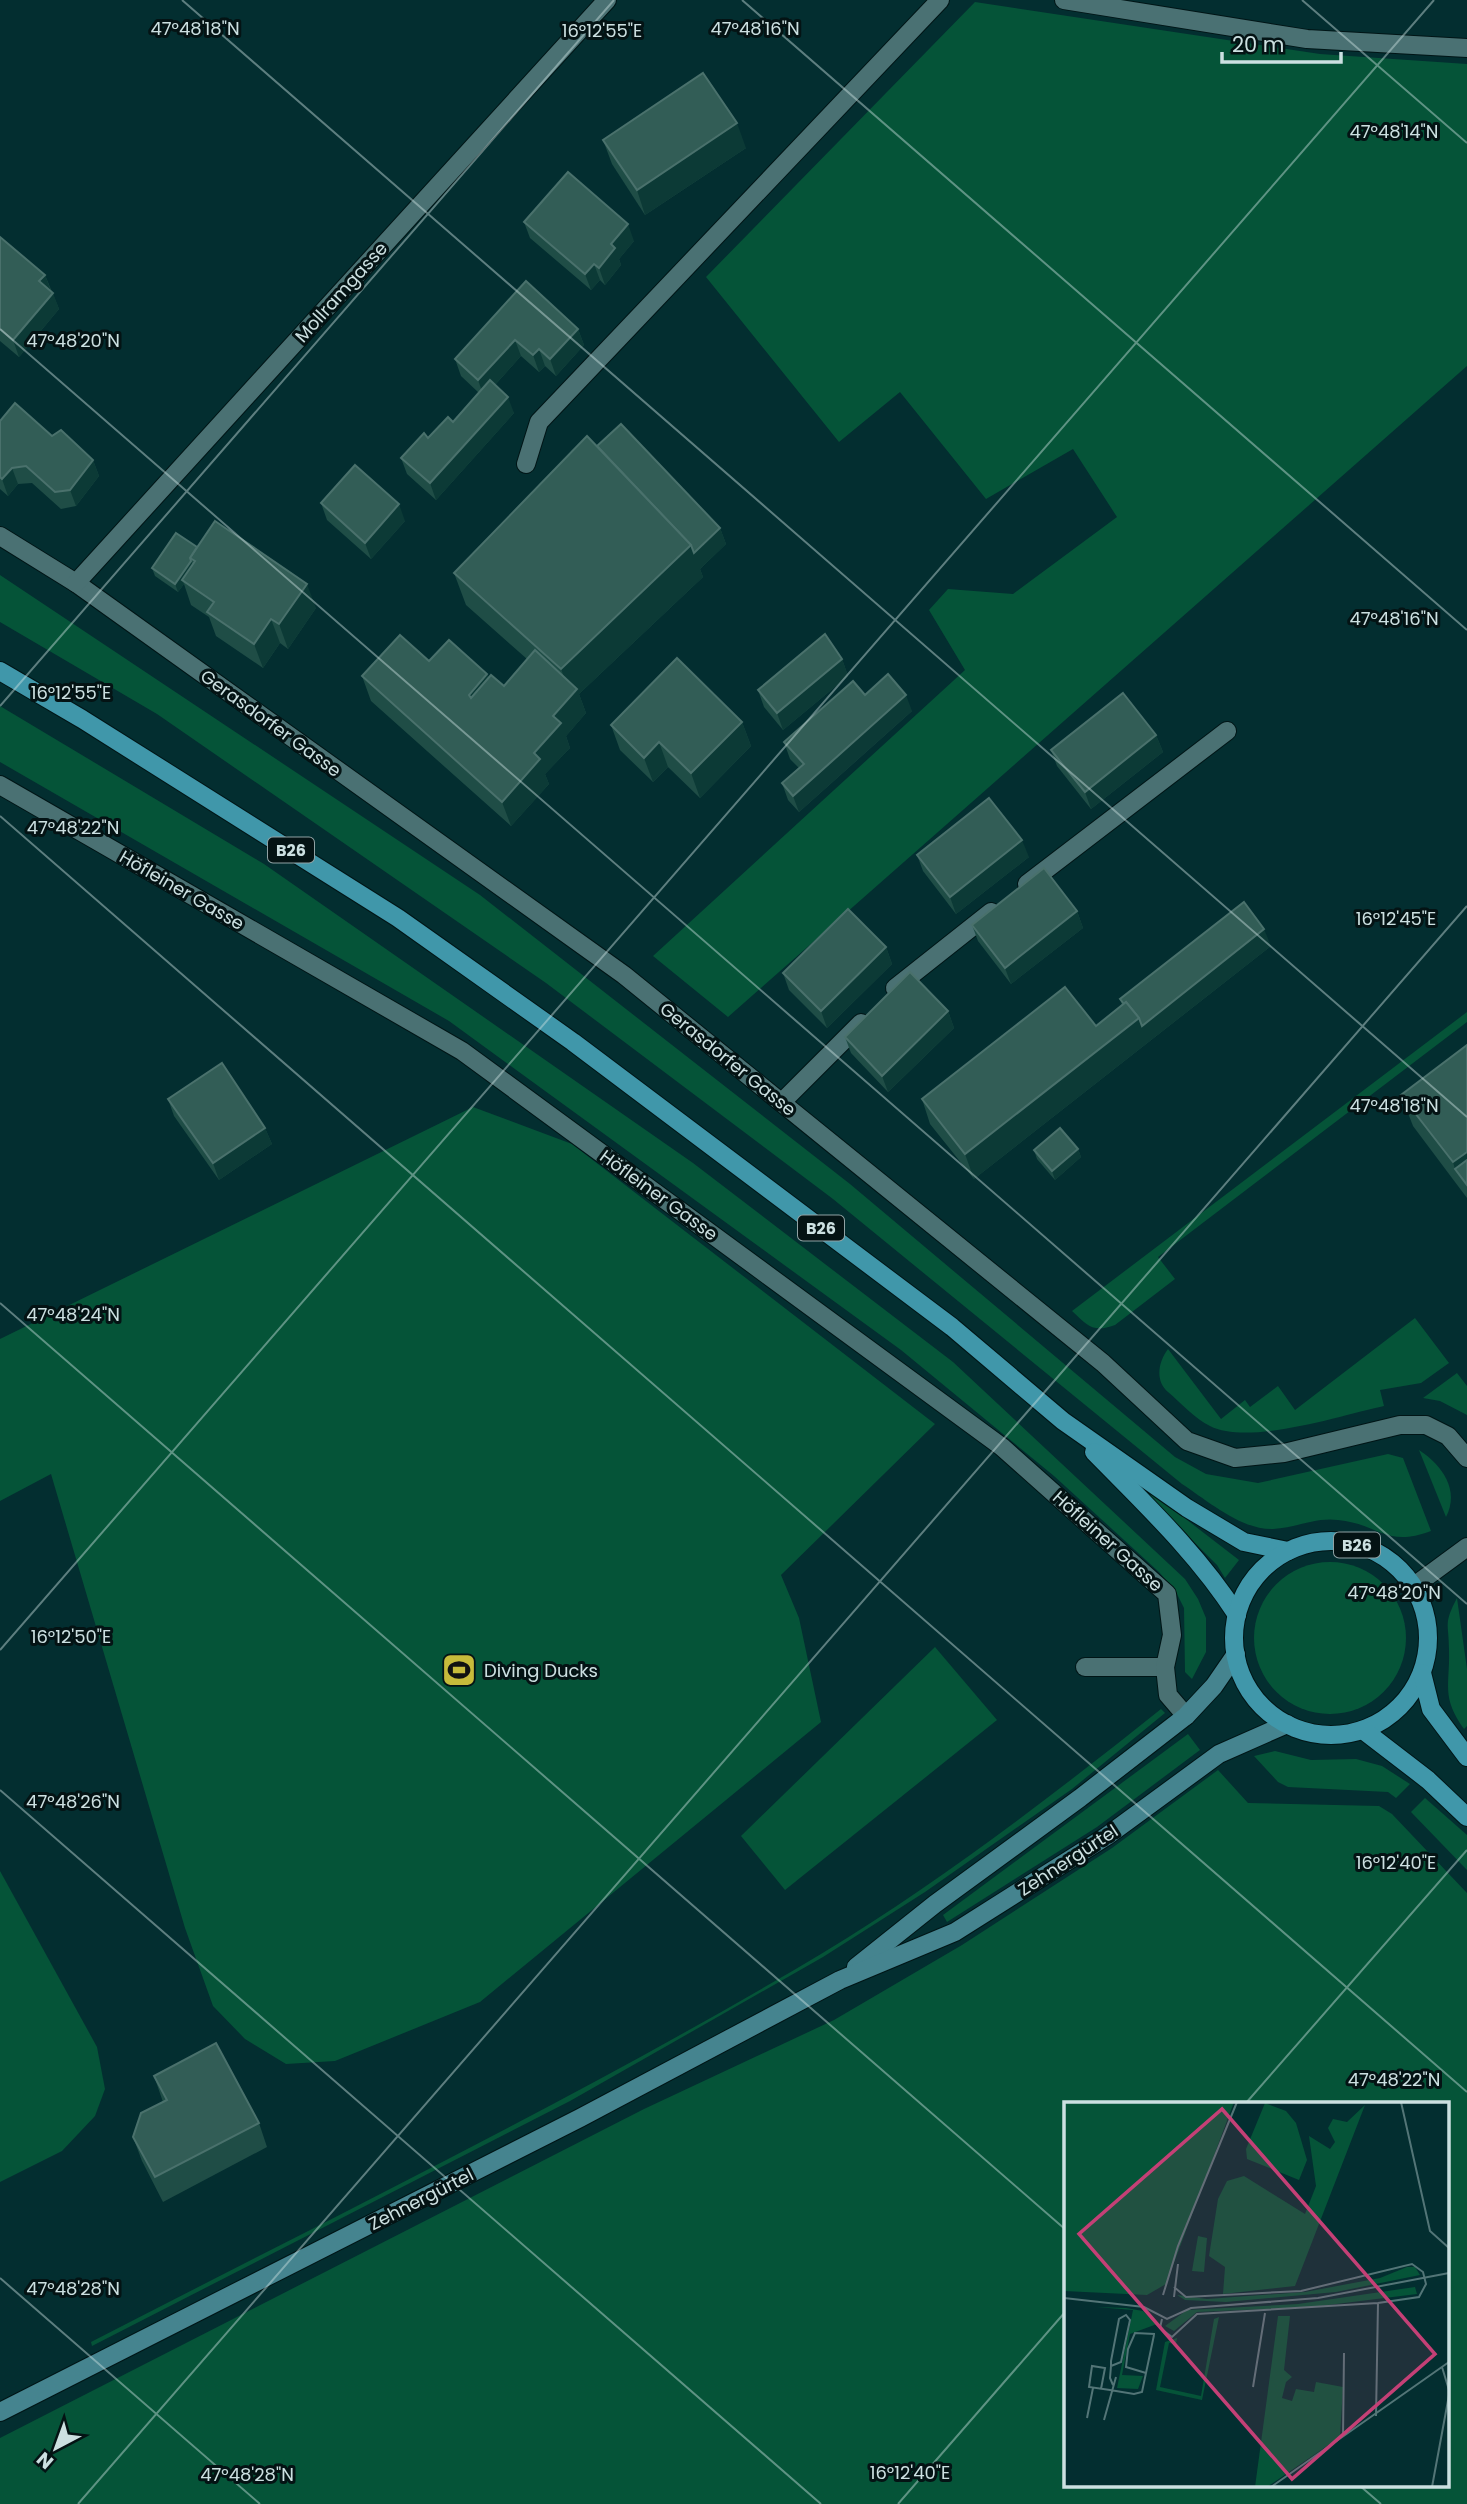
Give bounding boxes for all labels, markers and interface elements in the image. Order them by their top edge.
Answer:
text: 47°48'18"N [150,16,240,41]
text: 47°48'16"N [710,16,800,41]
text: 16°12'55"E [562,18,642,43]
scale bar [1222,21,1341,65]
text: 20 m [1232,30,1285,59]
text: 47°48'14"N [1349,119,1439,144]
street label: Mollramgasse [289,236,393,348]
text: 47°48'20"N [26,328,120,353]
text: 47°48'16"N [1349,606,1439,631]
street label: Gerasdorfer Gasse [195,663,347,783]
text: 16°12'55"E [31,680,111,705]
text: 47°48'22"N [27,815,119,840]
road number: B26 [268,838,314,862]
street label: Höfleiner Gasse [115,844,249,936]
text: 16°12'45"E [1356,906,1436,931]
street label: Gerasdorfer Gasse [655,996,801,1122]
text: 47°48'18"N [1349,1093,1439,1118]
street label: Höfleiner Gasse [595,1144,723,1246]
road number: B26 [798,1216,844,1240]
text: 47°48'24"N [26,1302,120,1327]
street label: Höfleiner Gasse [1048,1485,1168,1597]
road number: B26 [1334,1532,1380,1558]
text: 47°48'20"N [1347,1580,1441,1605]
text: 16°12'50"E [31,1624,111,1649]
sports icon: Diving Ducks [440,1651,478,1689]
place label: Diving Ducks [484,1658,598,1683]
text: 47°48'26"N [26,1789,120,1814]
street label: Zehnergürtel [1013,1818,1123,1902]
text: 16°12'40"E [1356,1850,1436,1875]
text: 47°48'22"N [1348,2067,1440,2092]
inset map [1064,2102,1450,2486]
street label: Zehnergürtel [364,2162,478,2236]
text: 47°48'28"N [26,2276,120,2301]
north arrow [21,2413,91,2483]
text: N [31,2446,59,2475]
text: 16°12'40"E [870,2460,950,2485]
text: 47°48'28"N [200,2462,294,2487]

